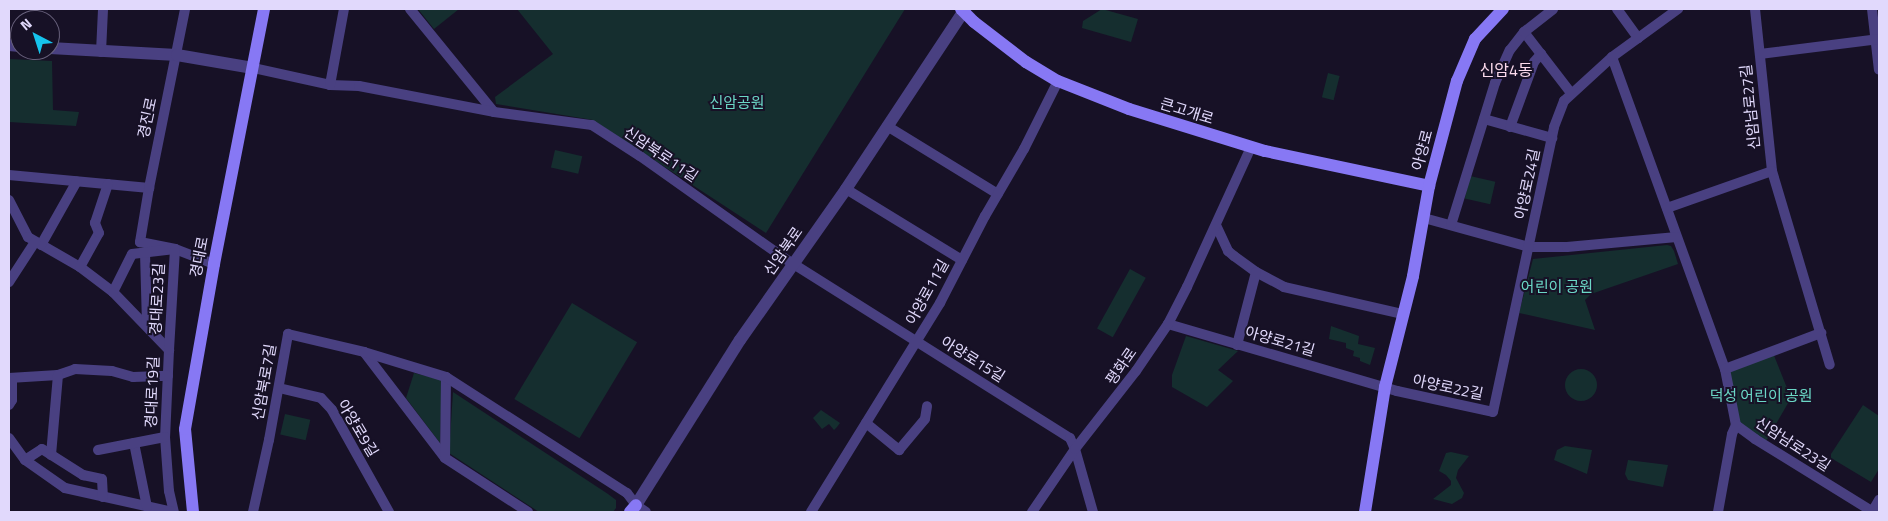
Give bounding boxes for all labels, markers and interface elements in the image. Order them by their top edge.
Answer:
north arrow [10,10,60,60]
text: N [15,13,36,35]
district label: 신암4동 [1479,60,1533,80]
street label: 신암남로27길 [1737,63,1763,151]
park label: 신암공원 [709,94,765,112]
street label: 큰고개로 [1158,94,1216,128]
street label: 경진로 [134,96,160,140]
street label: 신암북로11길 [620,123,702,185]
street label: 아양로 [1408,128,1436,172]
street label: 아양로24길 [1511,147,1543,221]
street label: 신암북로 [760,223,806,279]
street label: 경대로 [186,235,212,279]
street label: 아양로11길 [902,256,952,328]
street label: 경대로23길 [146,263,168,335]
park label: 어린이 공원 [1521,278,1593,296]
street label: 아양로21길 [1243,322,1317,360]
street label: 아양로15길 [938,332,1008,386]
street label: 신암북로7길 [248,342,280,422]
street label: 평화로 [1102,344,1140,388]
street label: 경대로19길 [142,356,162,428]
street label: 아양로22길 [1411,371,1485,403]
park label: 덕성 어린이 공원 [1709,387,1813,405]
street label: 아양로9길 [334,396,382,460]
street label: 신암남로23길 [1752,413,1834,475]

